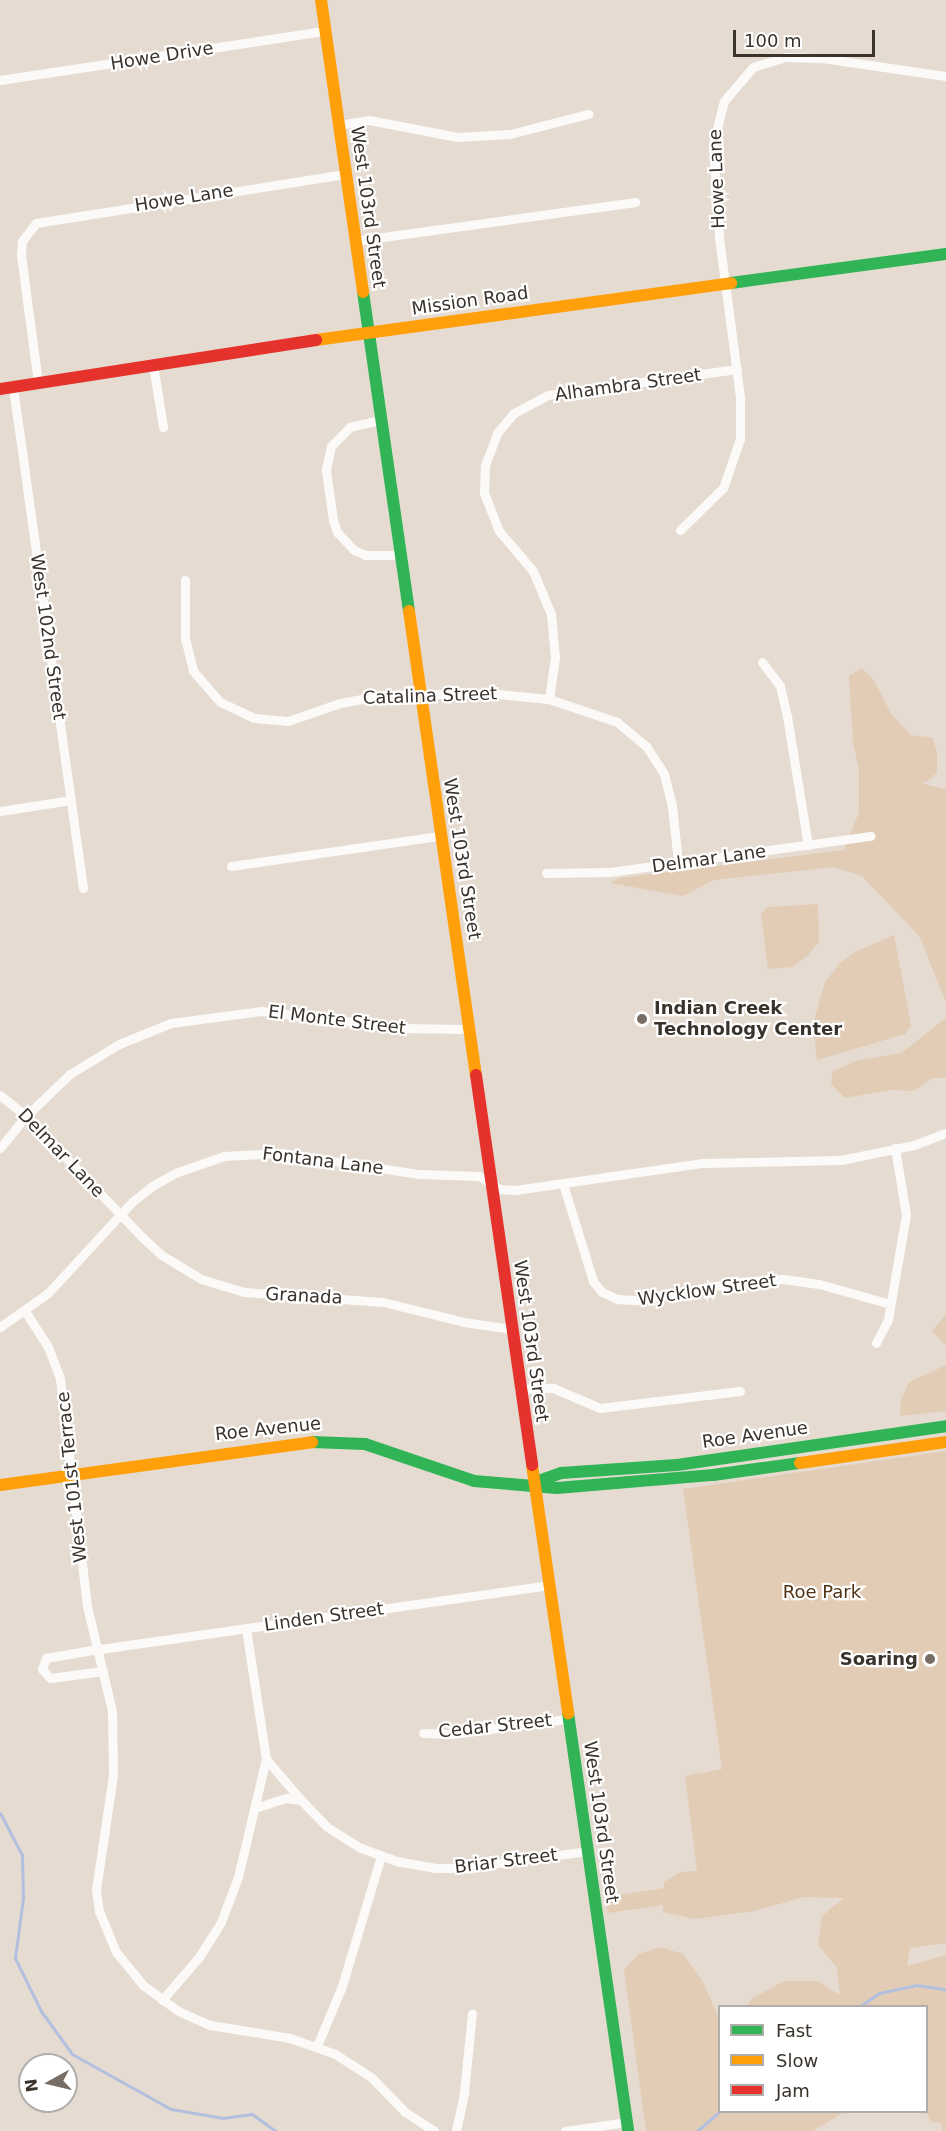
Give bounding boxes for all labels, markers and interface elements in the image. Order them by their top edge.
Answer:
scale bar [736,18,878,56]
text: 100 m [744,30,802,51]
street label: Howe Drive [109,37,215,75]
street label: West 103rd Street [346,125,390,289]
street label: Howe Lane [704,129,730,229]
street label: Howe Lane [133,180,235,216]
street label: Mission Road [410,282,530,320]
street label: Alhambra Street [553,364,703,406]
street label: West 102nd Street [26,553,70,721]
street label: Catalina Street [362,683,498,709]
street label: West 103rd Street [439,777,485,941]
street label: Delmar Lane [650,840,768,878]
place label: Indian Creek Technology Center [654,998,842,1040]
street label: El Monte Street [267,1001,407,1039]
marker: Indian Creek Technology Center [635,1012,649,1026]
street label: Delmar Lane [13,1104,109,1202]
street label: Fontana Lane [261,1143,385,1179]
street label: West 103rd Street [509,1259,553,1423]
street label: Wycklow Street [636,1270,778,1310]
street label: Granada [265,1283,343,1309]
street label: West 101st Terrace [52,1390,92,1564]
street label: Roe Avenue [214,1413,322,1445]
street label: Roe Avenue [701,1417,809,1453]
park label: Roe Park [783,1581,861,1603]
street label: Linden Street [263,1598,385,1636]
place label: Soaring [840,1648,918,1670]
marker: Soaring [923,1652,937,1666]
street label: Cedar Street [437,1709,553,1743]
street label: West 103rd Street [579,1740,623,1904]
street label: Briar Street [453,1844,559,1878]
legend [718,2005,928,2113]
text: Fast [776,2020,812,2041]
text: Slow [776,2050,818,2071]
north arrow [18,2053,78,2113]
text: N [21,2077,42,2093]
text: Jam [776,2080,810,2101]

